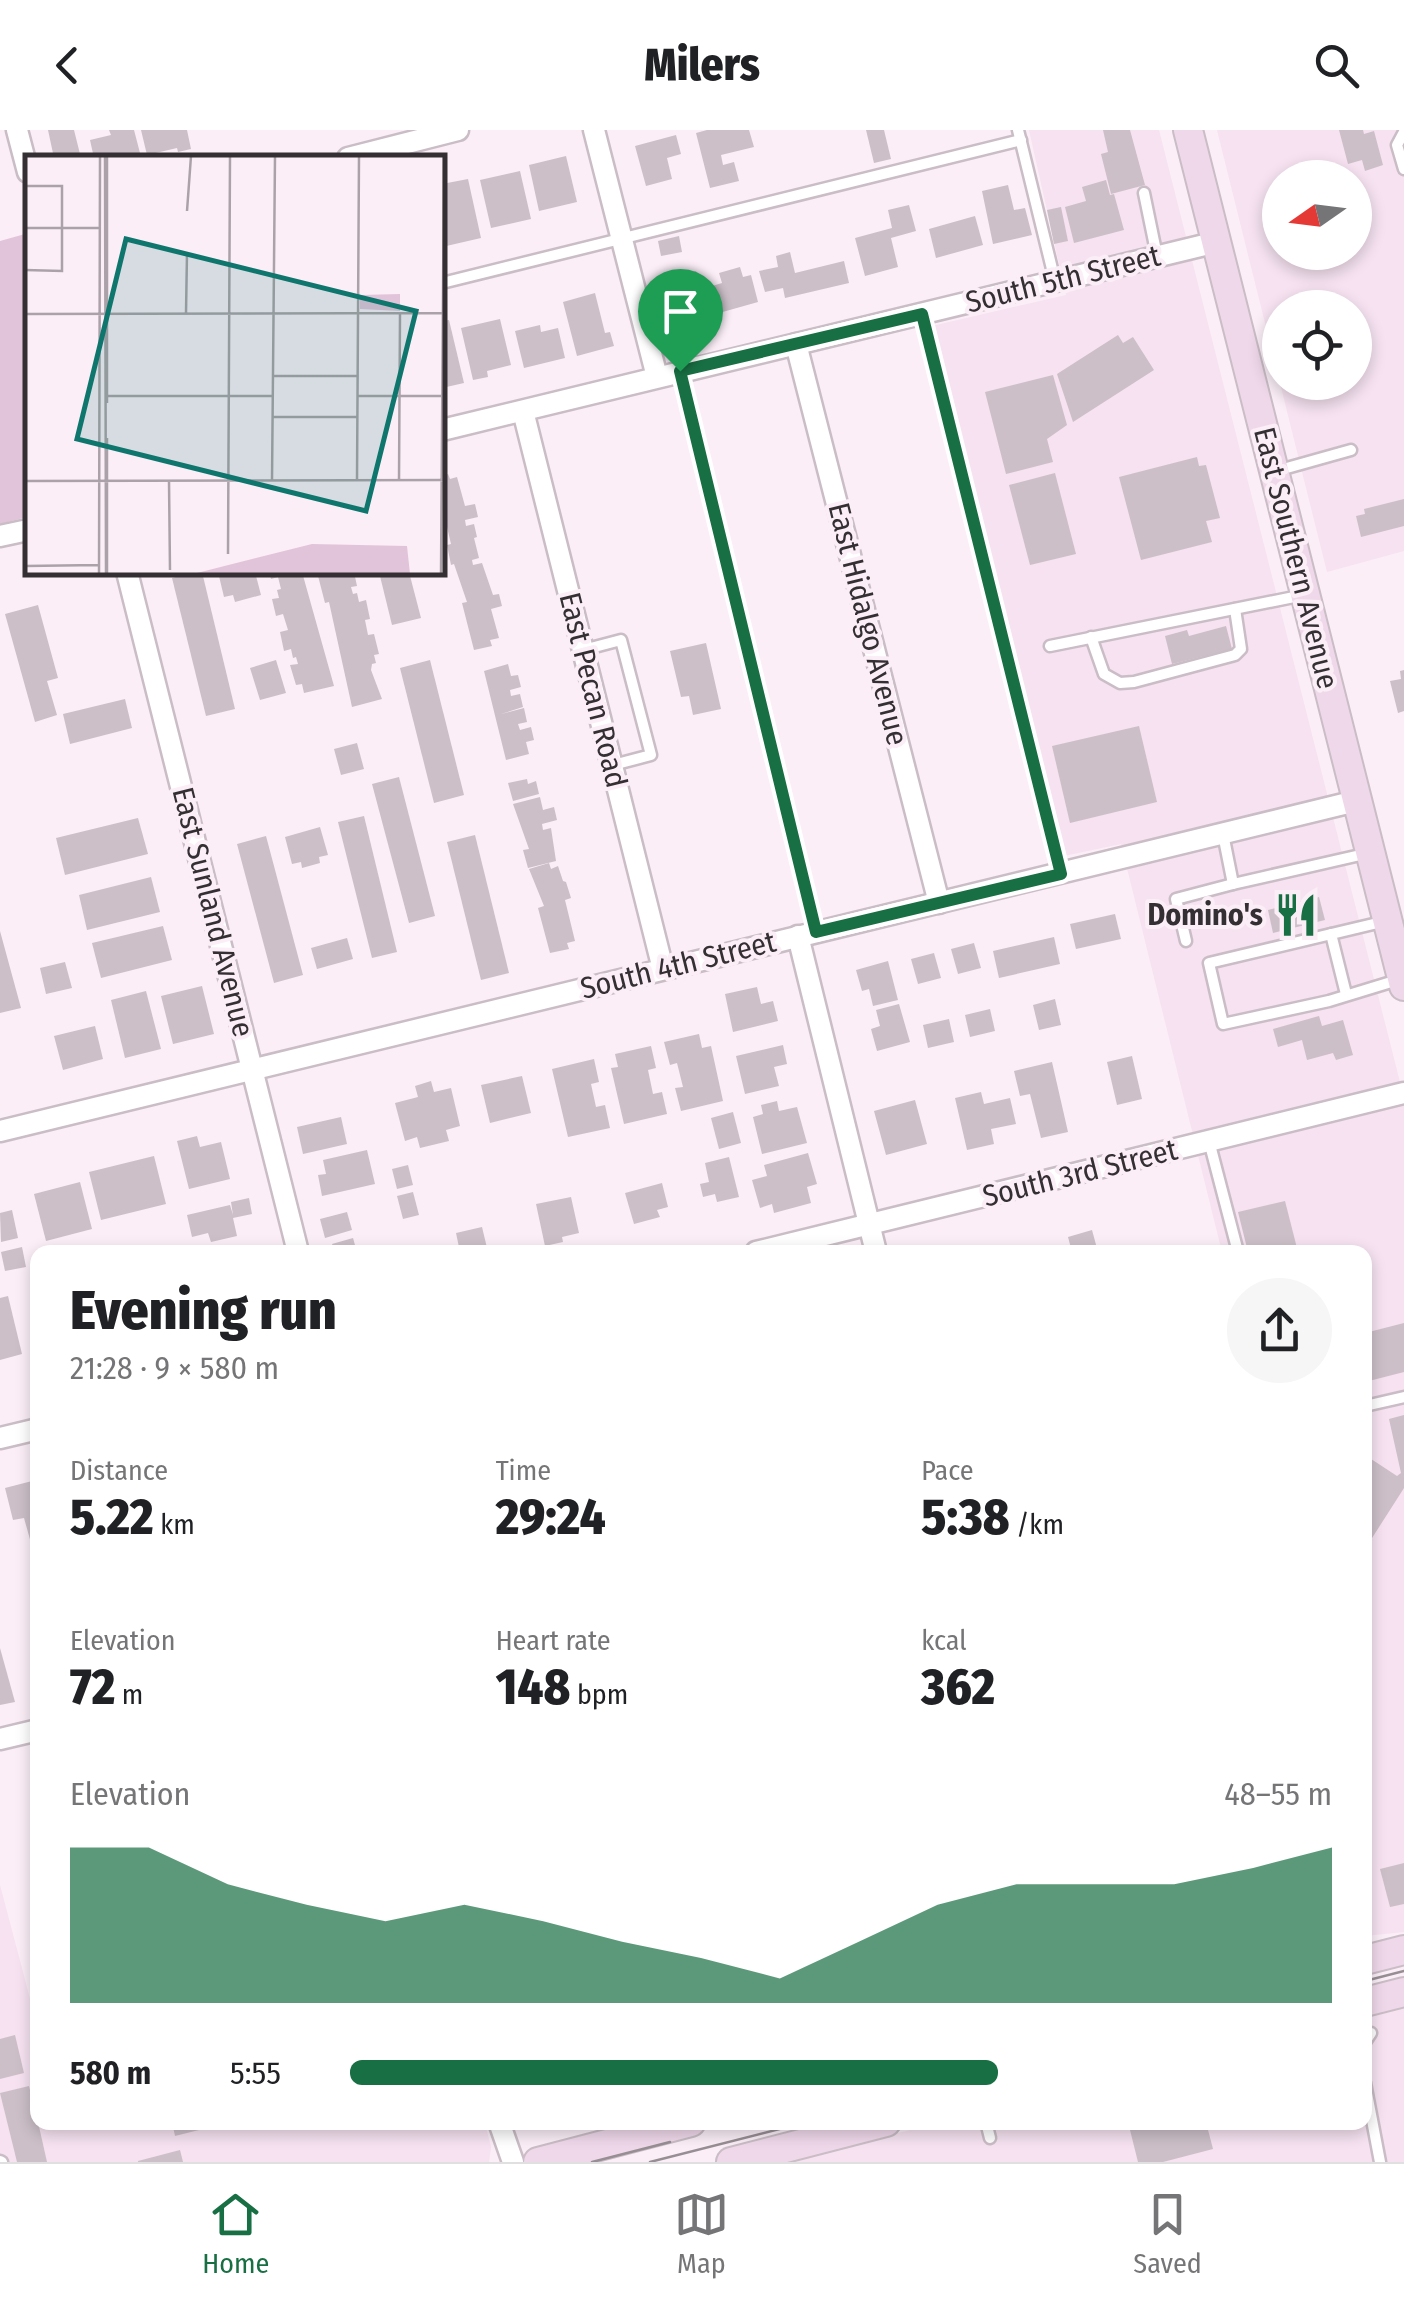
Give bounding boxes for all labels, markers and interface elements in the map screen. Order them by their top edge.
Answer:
icon: back [40,38,95,93]
text: Milers [644,38,760,92]
icon: search [1309,38,1364,93]
inset map [25,155,445,575]
north arrow [1262,160,1372,270]
map controls [1262,160,1372,400]
street label: South 5th Street [962,237,1164,321]
pin [638,269,723,372]
icon: arrive [653,284,708,339]
button: locate [1262,290,1372,400]
street label: East Southern Avenue [1246,424,1346,692]
street label: East Hidalgo Avenue [820,499,916,749]
street label: East Pecan Road [551,589,635,791]
street label: East Sunland Avenue [165,784,261,1040]
restaurant icon: Domino's [1272,891,1320,939]
place label: Domino's [1147,897,1263,933]
street label: South 4th Street [577,923,780,1007]
street label: South 3rd Street [979,1131,1181,1215]
text: Evening run [70,1278,337,1344]
button: share [1227,1278,1332,1383]
text: 21:28 · 9 × 580 m [70,1349,279,1387]
text: Distance [70,1454,168,1487]
text: Time [496,1454,551,1487]
text: Pace [921,1454,974,1487]
text: 5.22 [70,1487,154,1547]
text: 29:24 [496,1487,606,1547]
text: 5:38 [921,1487,1010,1547]
text: km [154,1508,195,1541]
text: /km [1010,1508,1064,1541]
text: Elevation [70,1624,175,1657]
text: Heart rate [496,1624,611,1657]
text: kcal [921,1624,967,1657]
text: 72 [70,1657,115,1717]
text: 148 [496,1657,570,1717]
text: 362 [921,1657,995,1717]
text: m [115,1678,143,1711]
text: bpm [570,1678,628,1711]
text: Elevation [70,1775,190,1813]
text: 48–55 m [1224,1775,1332,1813]
text: 580 m [70,2054,151,2092]
text: 5:55 [230,2054,281,2092]
tab: Home [202,2187,269,2280]
tab: Map [674,2187,729,2280]
tab: Saved [1133,2187,1202,2280]

